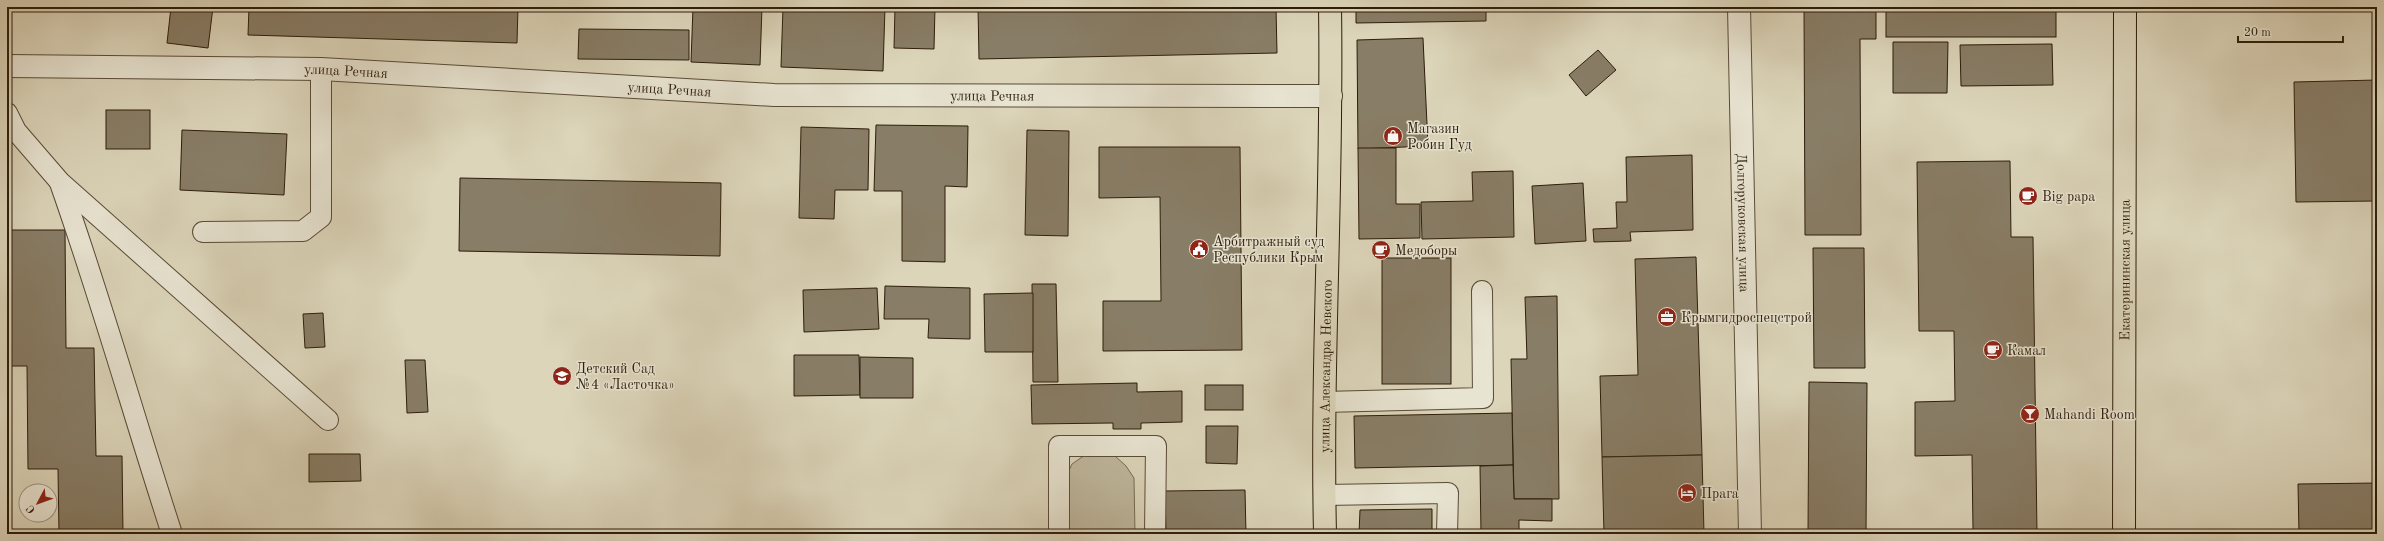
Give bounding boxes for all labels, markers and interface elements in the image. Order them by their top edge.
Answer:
scale bar [2238,18,2343,44]
text: 20 m [2244,27,2271,39]
street label: улица Речная [304,63,388,81]
street label: улица Речная [627,81,712,99]
street label: улица Речная [950,89,1034,103]
place label: Магазин Робин Гуд [1407,122,1472,152]
shop icon: Магазин Робин Гуд [1382,125,1404,147]
street label: Долгоруковская улица [1734,153,1751,293]
cafe icon: Big papa [2017,185,2039,207]
place label: Big papa [2042,190,2095,204]
street label: Екатерининская улица [2118,199,2133,341]
place label: Арбитражный суд Республики Крым [1213,235,1325,265]
public building icon: Арбитражный суд Республики Крым [1188,238,1210,260]
cafe icon: Медоборы [1370,239,1392,261]
place label: Медоборы [1395,244,1457,258]
street label: улица Александра Невского [1318,279,1335,453]
office icon: Крымгидроспецстрой [1656,306,1678,328]
place label: Крымгидроспецстрой [1681,311,1812,325]
cafe icon: Камал [1982,339,2004,361]
place label: Камал [2007,344,2046,358]
place label: Детский Сад №4 «Ласточка» [576,362,675,392]
school or university icon: Детский Сад №4 «Ласточка» [551,365,573,387]
bar icon: Mahandi Room [2019,403,2041,425]
place label: Mahandi Room [2044,408,2135,422]
hotel icon: Прага [1676,482,1698,504]
north arrow [18,483,58,523]
place label: Прага [1701,487,1739,501]
text: С [25,502,38,515]

